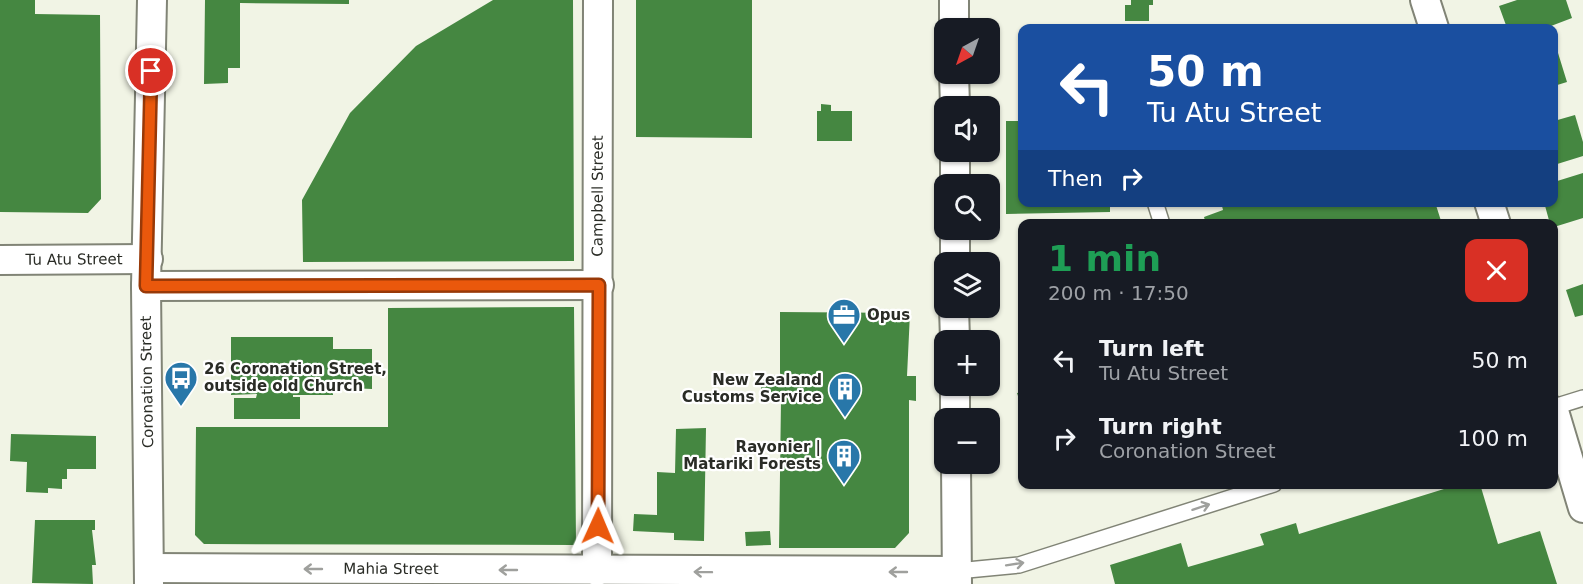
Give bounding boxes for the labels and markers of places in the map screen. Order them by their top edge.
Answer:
pin [125,45,176,96]
office icon: Opus [826,297,862,344]
place label: Opus [867,306,910,324]
bus stop icon: 26 Coronation Street, outside old Church [163,360,199,407]
place label: 26 Coronation Street, outside old Church [204,360,387,395]
place label: New Zealand Customs Service [682,371,822,406]
building icon: New Zealand Customs Service [827,371,863,418]
place label: Rayonier | Matariki Forests [683,438,821,473]
building icon: Rayonier | Matariki Forests [826,438,862,485]

